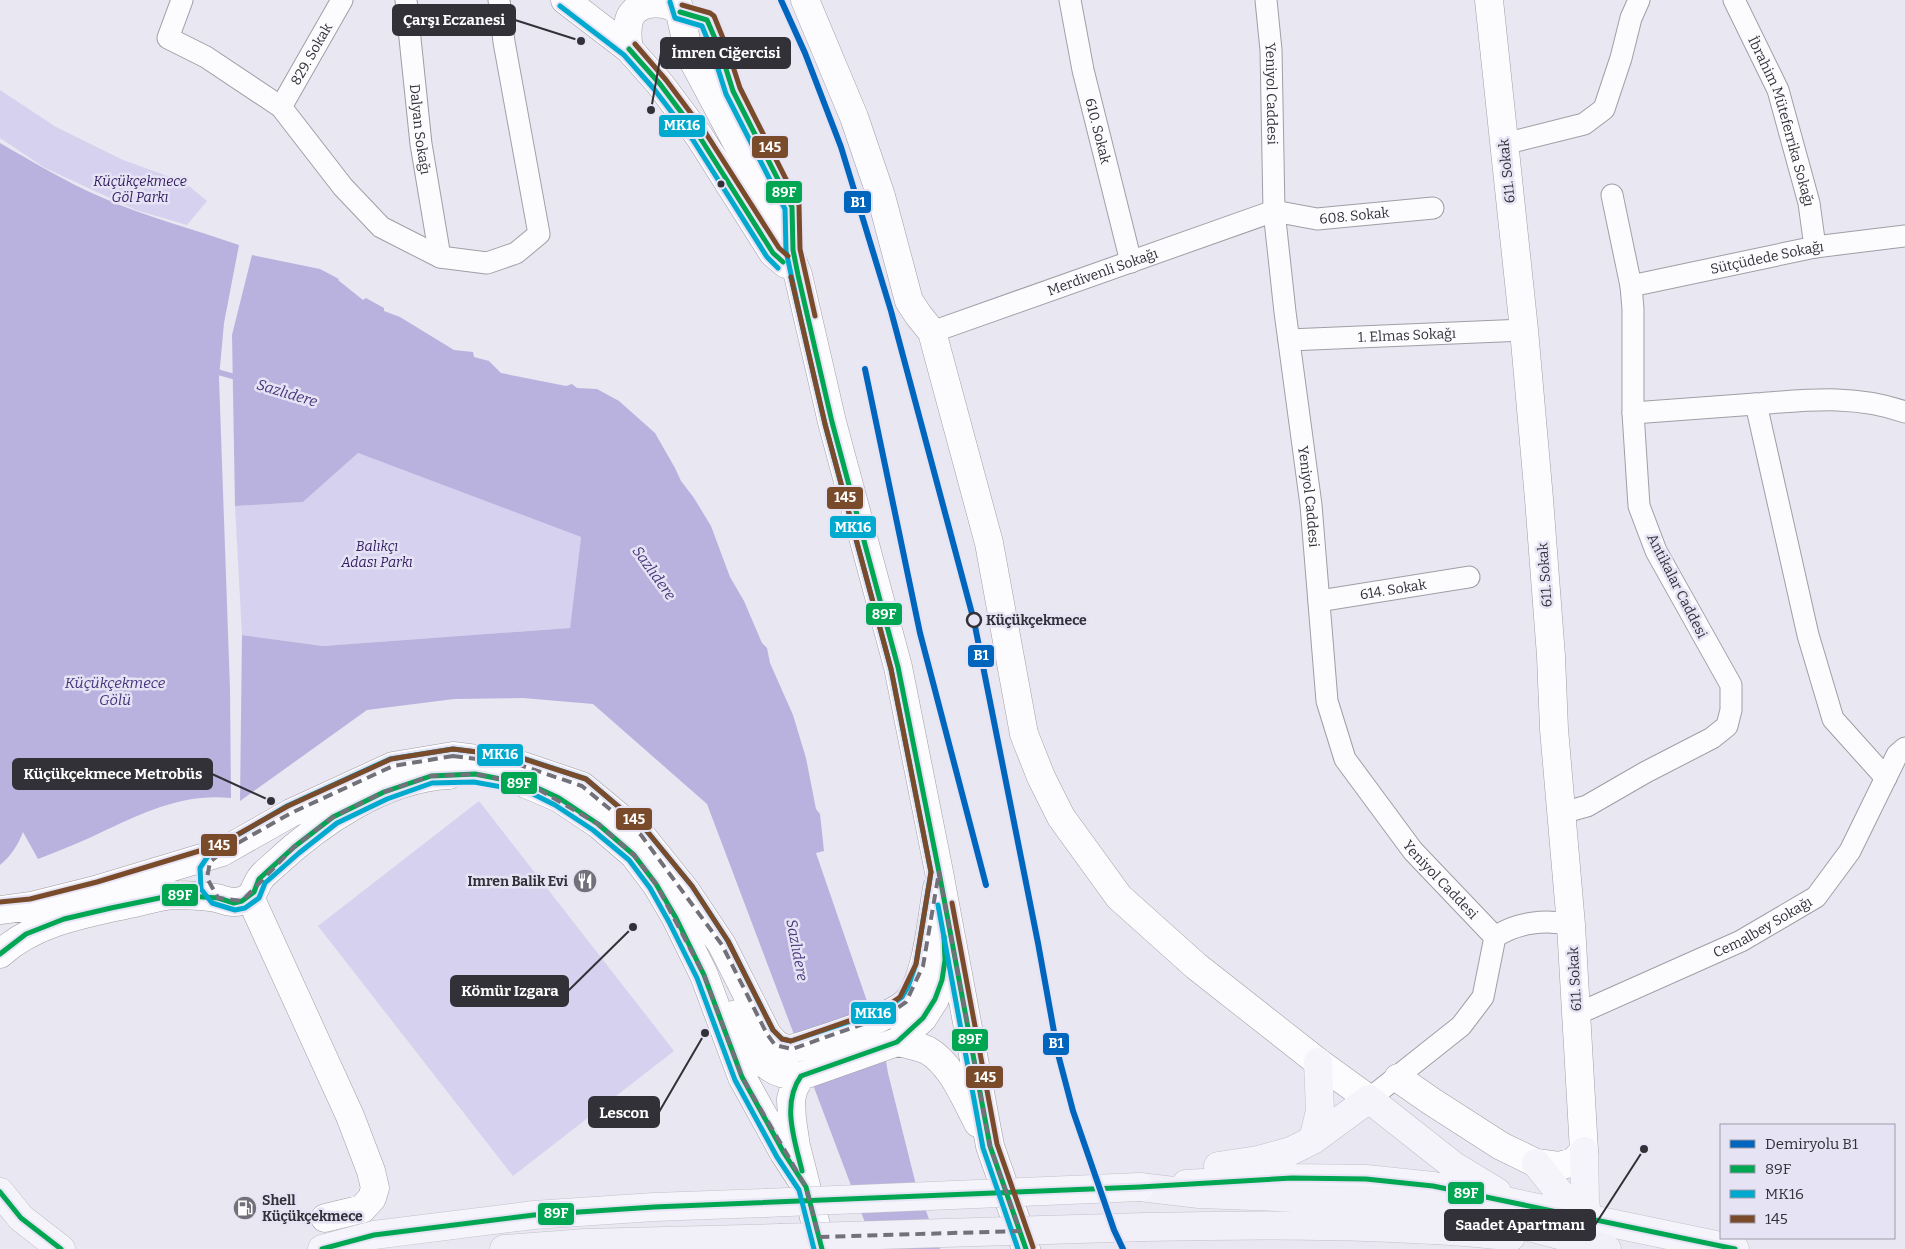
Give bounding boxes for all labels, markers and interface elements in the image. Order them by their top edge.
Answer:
callout: Çarşı Eczanesi [393,5,515,35]
text: Çarşı Eczanesi [403,11,505,29]
street label: 829. Sokak [287,20,336,88]
street label: İbrahim Müteferrika Sokağı [1745,33,1818,207]
callout: İmren Ciğercisi [661,38,790,68]
street label: Yeniyol Caddesi [1262,42,1281,145]
text: İmren Ciğercisi [672,44,781,62]
street label: Dalyan Sokağı [406,83,434,176]
street label: 610. Sokak [1082,96,1115,166]
line badge: MK16 [658,114,706,138]
text: MK16 [664,117,700,134]
line badge: 145 [751,135,789,159]
street label: 611. Sokak [1495,138,1519,204]
text: 145 [759,139,781,156]
park label: Küçükçekmece Göl Parkı [93,173,187,206]
unlabelled marker [716,179,726,189]
line badge: 89F [765,180,803,204]
text: 89F [772,184,796,201]
line badge: B1 [843,190,872,214]
text: B1 [850,194,866,211]
street label: 608. Sokak [1319,204,1390,227]
street label: Sütçüdede Sokağı [1709,238,1825,277]
street label: Merdivenli Sokağı [1045,244,1160,299]
street label: 1. Elmas Sokağı [1358,324,1456,346]
water label: Sazlıdere [255,375,320,411]
street label: Yeniyol Caddesi [1295,445,1323,548]
line badge: 145 [826,486,864,510]
text: 145 [834,489,856,506]
line badge: MK16 [829,515,877,539]
text: MK16 [835,519,871,536]
street label: Antikalar Caddesi [1643,531,1711,641]
park label: Balıkçı Adası Parkı [340,538,413,571]
water label: Sazlıdere [628,542,680,604]
street label: 611. Sokak [1534,542,1556,608]
street label: 614. Sokak [1359,575,1428,603]
line badge: 89F [865,602,903,626]
text: 89F [872,606,896,623]
marker: Küçükçekmece [966,612,982,628]
place label: Küçükçekmece [986,612,1087,629]
line badge: B1 [967,644,995,668]
text: B1 [973,647,989,664]
water label: Küçükçekmece Gölü [65,674,166,709]
line badge: MK16 [476,743,524,767]
text: MK16 [482,746,518,763]
callout: Küçükçekmece Metrobüs [13,759,212,789]
text: Küçükçekmece Metrobüs [23,765,203,783]
line badge: 89F [500,771,538,795]
text: 89F [507,775,531,792]
line badge: 145 [615,807,653,831]
text: 145 [623,811,645,828]
line badge: 145 [200,833,238,857]
text: 145 [208,837,230,854]
street label: Yeniyol Caddesi [1399,837,1482,922]
restaurant icon: Imren Balik Evi [572,868,598,894]
place label: Imren Balik Evi [467,873,569,890]
line badge: 89F [161,883,199,907]
text: 89F [168,887,192,904]
street label: Cemalbey Sokağı [1710,893,1815,961]
water label: Sazlıdere [782,918,812,983]
street label: 611. Sokak [1565,946,1585,1012]
callout: Kömür Izgara [451,976,568,1006]
text: Kömür Izgara [461,982,559,1000]
line badge: MK16 [850,1001,897,1025]
text: MK16 [855,1005,891,1022]
line badge: 89F [951,1028,989,1052]
text: 89F [958,1031,982,1048]
line badge: B1 [1042,1032,1070,1056]
text: B1 [1048,1035,1064,1052]
line badge: 145 [965,1065,1004,1089]
text: 145 [974,1069,996,1086]
callout: Lescon [589,1097,659,1127]
text: Lescon [599,1104,649,1122]
legend [1720,1124,1895,1239]
text: Demiryolu B1 [1765,1135,1858,1153]
text: 89F [1765,1160,1792,1178]
line badge: 89F [1447,1181,1485,1205]
text: 89F [1454,1185,1478,1202]
text: MK16 [1765,1185,1804,1203]
place label: Shell Küçükçekmece [262,1192,363,1225]
fuel station icon: Shell Küçükçekmece [232,1195,258,1221]
line badge: 89F [537,1202,575,1226]
text: 89F [544,1205,568,1222]
callout: Saadet Apartmanı [1445,1210,1595,1240]
text: 145 [1765,1210,1788,1228]
text: Saadet Apartmanı [1455,1216,1585,1234]

